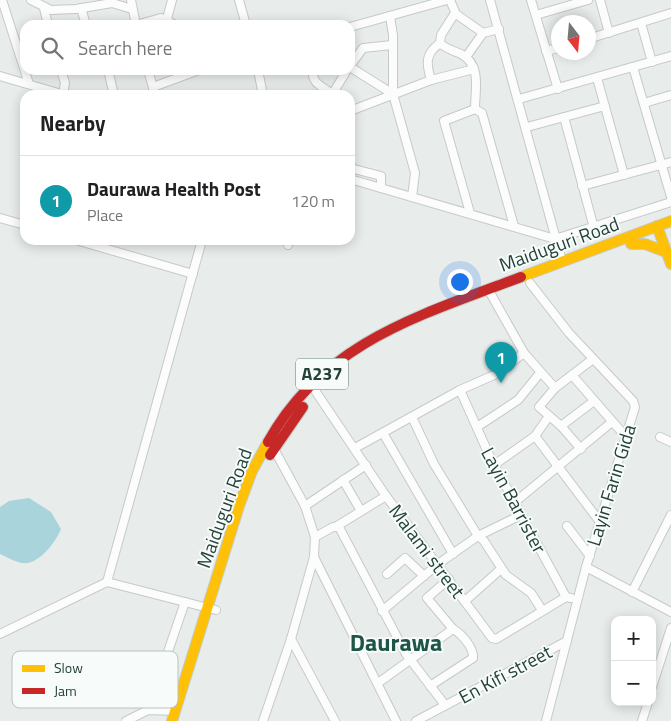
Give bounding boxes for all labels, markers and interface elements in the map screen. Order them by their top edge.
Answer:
north arrow [551,15,596,60]
search box [20,20,355,75]
text: Search here [78,33,172,62]
icon: search [38,34,66,62]
text: Nearby [40,107,105,139]
text: Daurawa Health Post [87,174,261,203]
text: 1 [52,189,60,213]
text: 120 m [291,189,335,213]
text: Place [87,203,123,227]
street label: Maiduguri Road [495,208,623,279]
your location [447,269,473,295]
pin: 1 [485,342,517,383]
road number: A237 [296,358,348,389]
street label: Layin Farin Gida [578,420,643,549]
street label: Layin Barrister [474,442,555,558]
street label: Maiduguri Road [188,444,259,572]
street label: Malami street [382,498,473,604]
map controls [611,616,656,706]
button: + [611,616,656,661]
district label: Daurawa [350,624,442,660]
street label: En Kifi street [453,637,557,710]
legend [12,651,178,708]
text: Slow [54,657,83,678]
button: − [611,661,656,706]
text: Jam [54,680,77,701]

